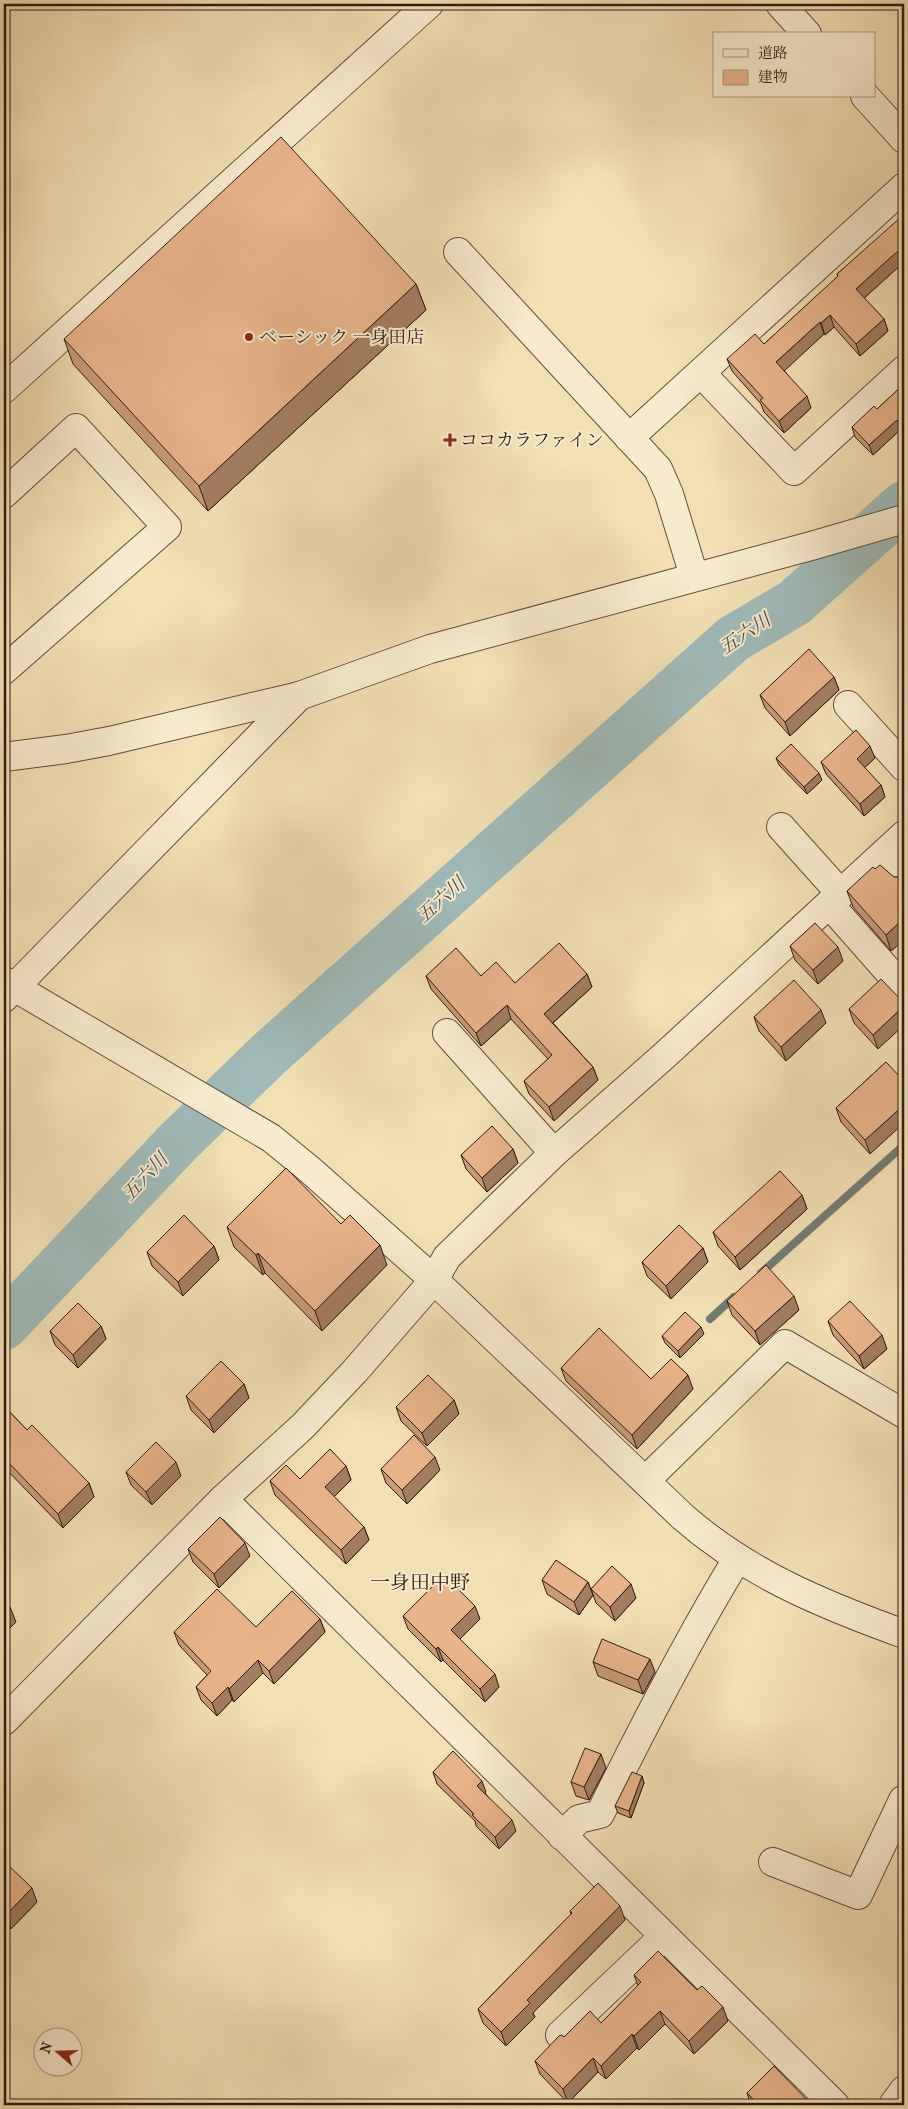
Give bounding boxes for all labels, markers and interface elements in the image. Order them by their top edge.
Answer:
legend [713,32,876,98]
text: 道路 [758,44,788,62]
text: 建物 [758,68,788,86]
place label: ベーシック 一身田店 [259,327,424,348]
marker: ベーシック 一身田店 [243,331,255,343]
place label: ココカラファイン [460,430,604,451]
marker: ココカラファイン [444,434,456,446]
water label: 五六川 [715,608,776,659]
water label: 五六川 [412,871,471,927]
water label: 五六川 [118,1147,174,1205]
district label: 一身田中野 [370,1571,470,1594]
north arrow [32,2026,82,2076]
text: N [36,2039,56,2056]

